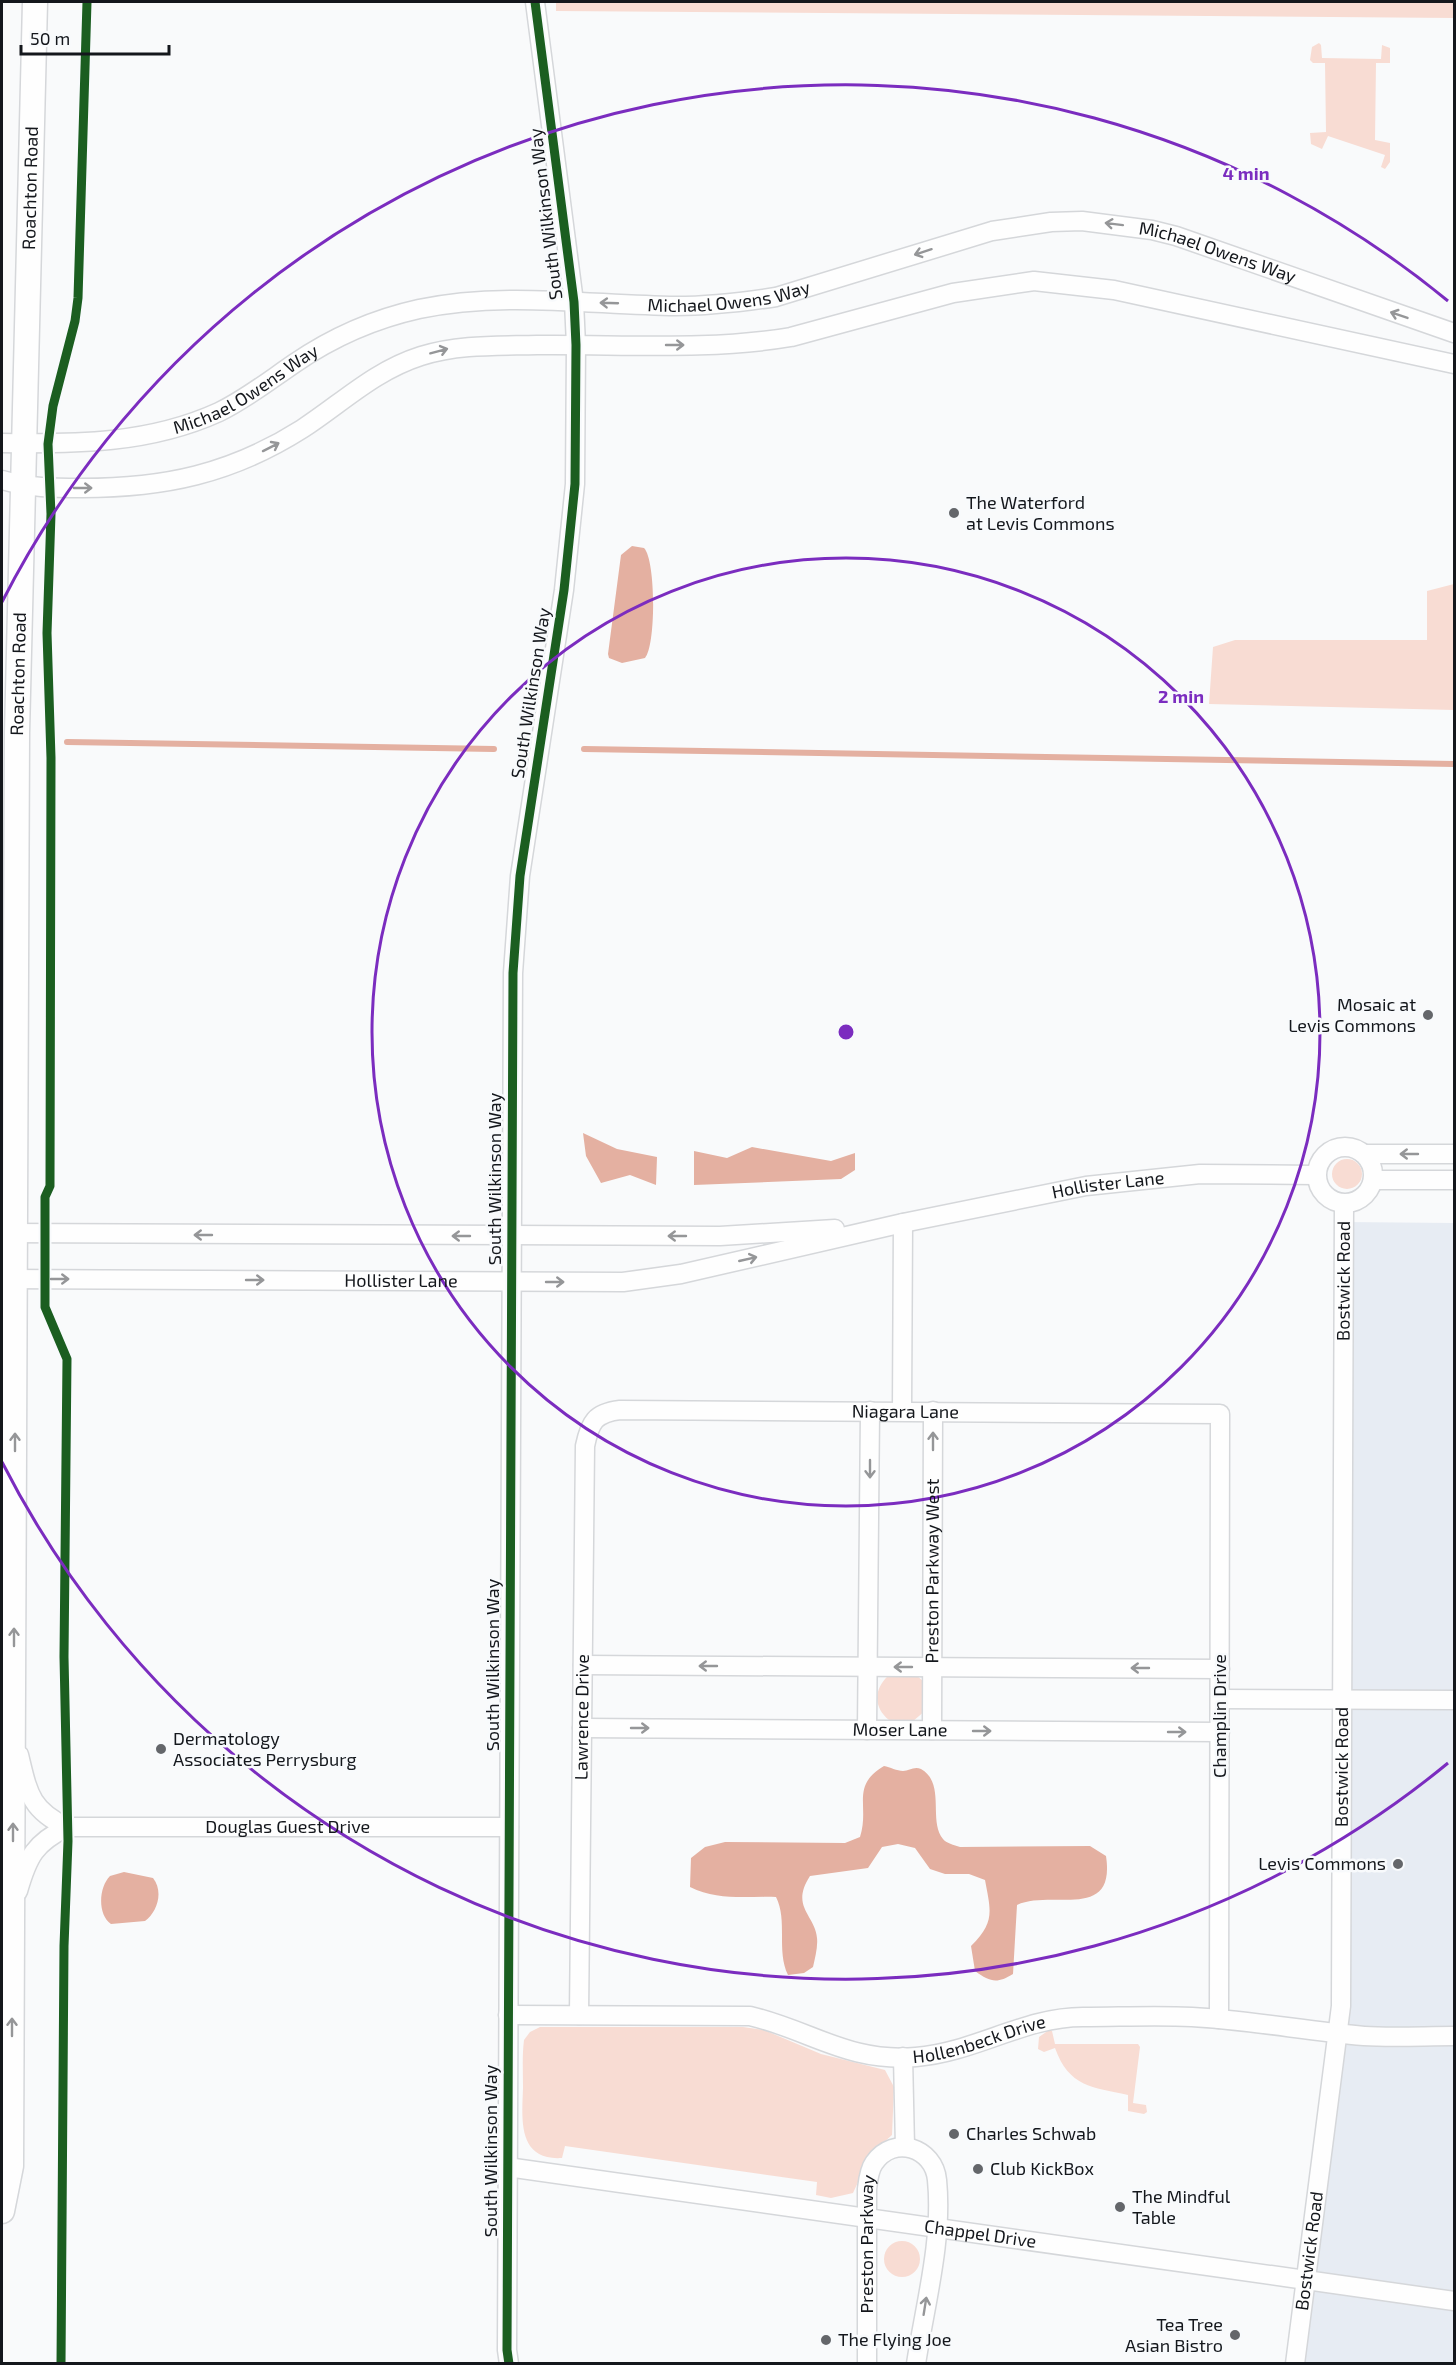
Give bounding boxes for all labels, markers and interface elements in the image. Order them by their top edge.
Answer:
scale bar [21,18,170,56]
text: 50 m [30,27,70,49]
street label: Roachton Road [17,126,42,250]
street label: South Wilkinson Way [524,127,566,301]
text: 4 min [1223,162,1270,184]
street label: Michael Owens Way [1138,216,1300,287]
one-way arrow [1104,219,1124,230]
one-way arrow [914,247,933,258]
street label: Michael Owens Way [647,275,813,316]
one-way arrow [600,298,620,309]
one-way arrow [1390,308,1409,319]
street label: Michael Owens Way [170,339,322,438]
one-way arrow [665,339,685,351]
one-way arrow [429,345,448,356]
one-way arrow [262,441,280,453]
one-way arrow [72,482,92,494]
place label: The Waterford at Levis Commons [966,491,1115,534]
marker: The Waterford at Levis Commons [947,506,961,520]
street label: South Wilkinson Way [506,605,554,780]
street label: Roachton Road [5,612,30,736]
text: 2 min [1158,685,1204,707]
place label: Mosaic at Levis Commons [1288,993,1416,1036]
marker: Mosaic at Levis Commons [1421,1008,1435,1022]
centre of rings [836,1022,856,1042]
street label: South Wilkinson Way [483,1092,505,1265]
one-way arrow [1400,1148,1420,1160]
street label: Hollister Lane [1050,1166,1165,1203]
street label: Bostwick Road [1331,1221,1354,1341]
one-way arrow [193,1229,213,1240]
one-way arrow [451,1230,471,1242]
one-way arrow [667,1231,687,1242]
one-way arrow [738,1253,757,1264]
street label: Hollister Lane [344,1269,458,1291]
one-way arrow [49,1273,69,1285]
one-way arrow [244,1274,264,1286]
one-way arrow [544,1276,564,1288]
street label: Niagara Lane [852,1400,959,1422]
one-way arrow [927,1431,939,1451]
one-way arrow [9,1433,21,1453]
one-way arrow [864,1459,875,1479]
street label: Preston Parkway West [920,1478,943,1663]
street label: South Wilkinson Way [481,1578,503,1751]
one-way arrow [8,1628,20,1648]
street label: Lawrence Drive [569,1654,593,1780]
street label: Champlin Drive [1208,1654,1230,1778]
one-way arrow [699,1660,719,1672]
one-way arrow [894,1661,914,1673]
one-way arrow [1131,1662,1151,1674]
street label: Bostwick Road [1330,1707,1352,1827]
street label: Moser Lane [852,1718,948,1740]
one-way arrow [630,1722,650,1734]
one-way arrow [972,1725,992,1737]
one-way arrow [1167,1726,1187,1738]
place label: Dermatology Associates Perrysburg [173,1727,357,1770]
marker: Dermatology Associates Perrysburg [154,1742,168,1756]
street label: Douglas Guest Drive [205,1815,370,1837]
one-way arrow [7,1823,19,1843]
place label: Levis Commons [1258,1852,1386,1874]
marker: Levis Commons [1391,1857,1405,1871]
street label: Hollenbeck Drive [912,2010,1048,2067]
one-way arrow [6,2018,18,2038]
street label: South Wilkinson Way [479,2064,501,2237]
place label: Charles Schwab [966,2122,1096,2144]
marker: Charles Schwab [947,2127,961,2141]
place label: Club KickBox [990,2157,1094,2179]
marker: Club KickBox [971,2162,985,2176]
street label: Preston Parkway [854,2172,879,2314]
place label: The Mindful Table [1132,2185,1231,2228]
street label: Bostwick Road [1290,2190,1327,2312]
marker: The Mindful Table [1113,2200,1127,2214]
street label: Chappel Drive [923,2214,1038,2252]
one-way arrow [920,2296,931,2316]
place label: Tea Tree Asian Bistro [1125,2313,1223,2356]
place label: The Flying Joe [838,2328,951,2350]
marker: Tea Tree Asian Bistro [1228,2328,1242,2342]
marker: The Flying Joe [819,2333,833,2347]

